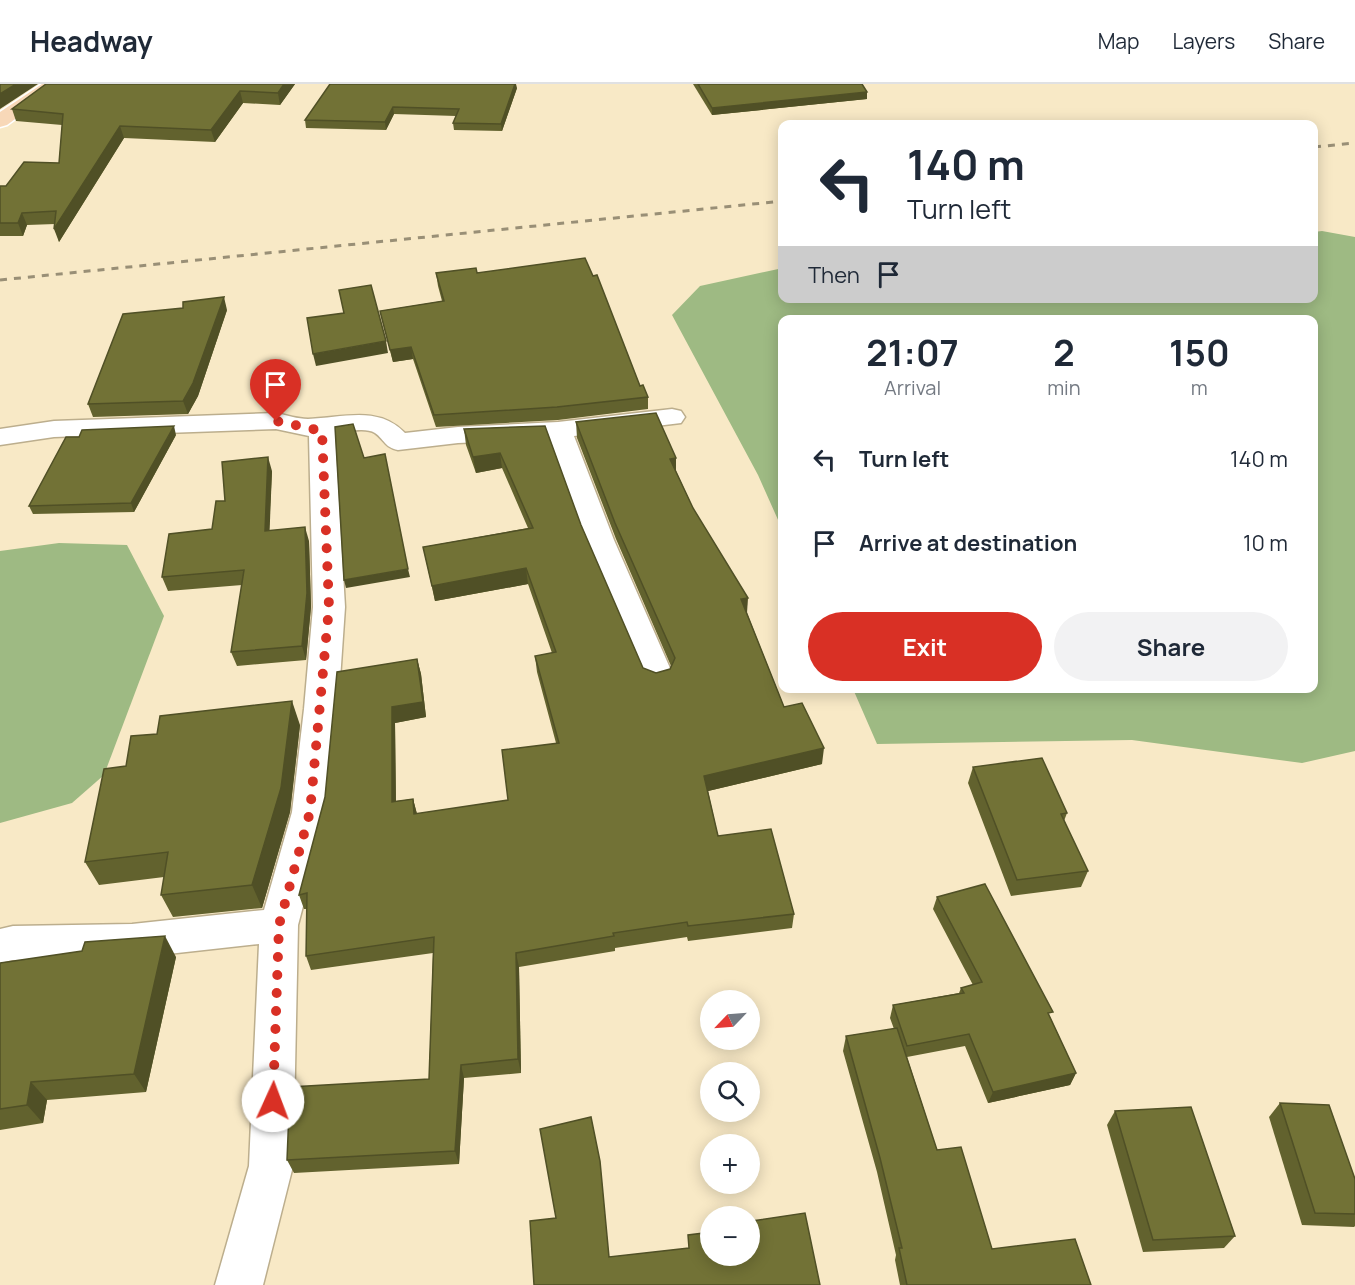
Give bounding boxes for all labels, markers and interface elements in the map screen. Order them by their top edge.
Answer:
text: Headway [30,22,153,60]
text: Map [1098,27,1139,55]
text: Layers [1172,27,1235,55]
text: Share [1268,27,1325,55]
text: 140 m [907,135,1025,193]
icon: left [808,144,886,222]
text: Turn left [907,190,1011,227]
icon: arrive [872,258,905,291]
text: Then [808,260,860,290]
text: 21:07 [866,328,959,377]
text: 2 [1053,328,1075,377]
text: 150 [1169,328,1230,377]
pin [250,359,301,421]
icon: arrive [259,368,292,401]
text: Arrival [884,374,941,401]
text: min [1047,374,1081,401]
text: m [1191,374,1208,401]
icon: left [808,443,841,476]
text: Turn left [859,444,949,474]
text: 140 m [1230,444,1288,474]
icon: arrive [808,527,841,560]
text: Arrive at destination [859,528,1077,558]
text: 10 m [1243,528,1288,558]
button: Exit [808,612,1042,681]
button: Share [1054,612,1288,681]
north arrow [700,990,760,1050]
map controls [700,990,760,1266]
button: search [700,1062,760,1122]
position arrow [241,1069,305,1133]
button: + [700,1134,760,1194]
button: − [700,1206,760,1266]

